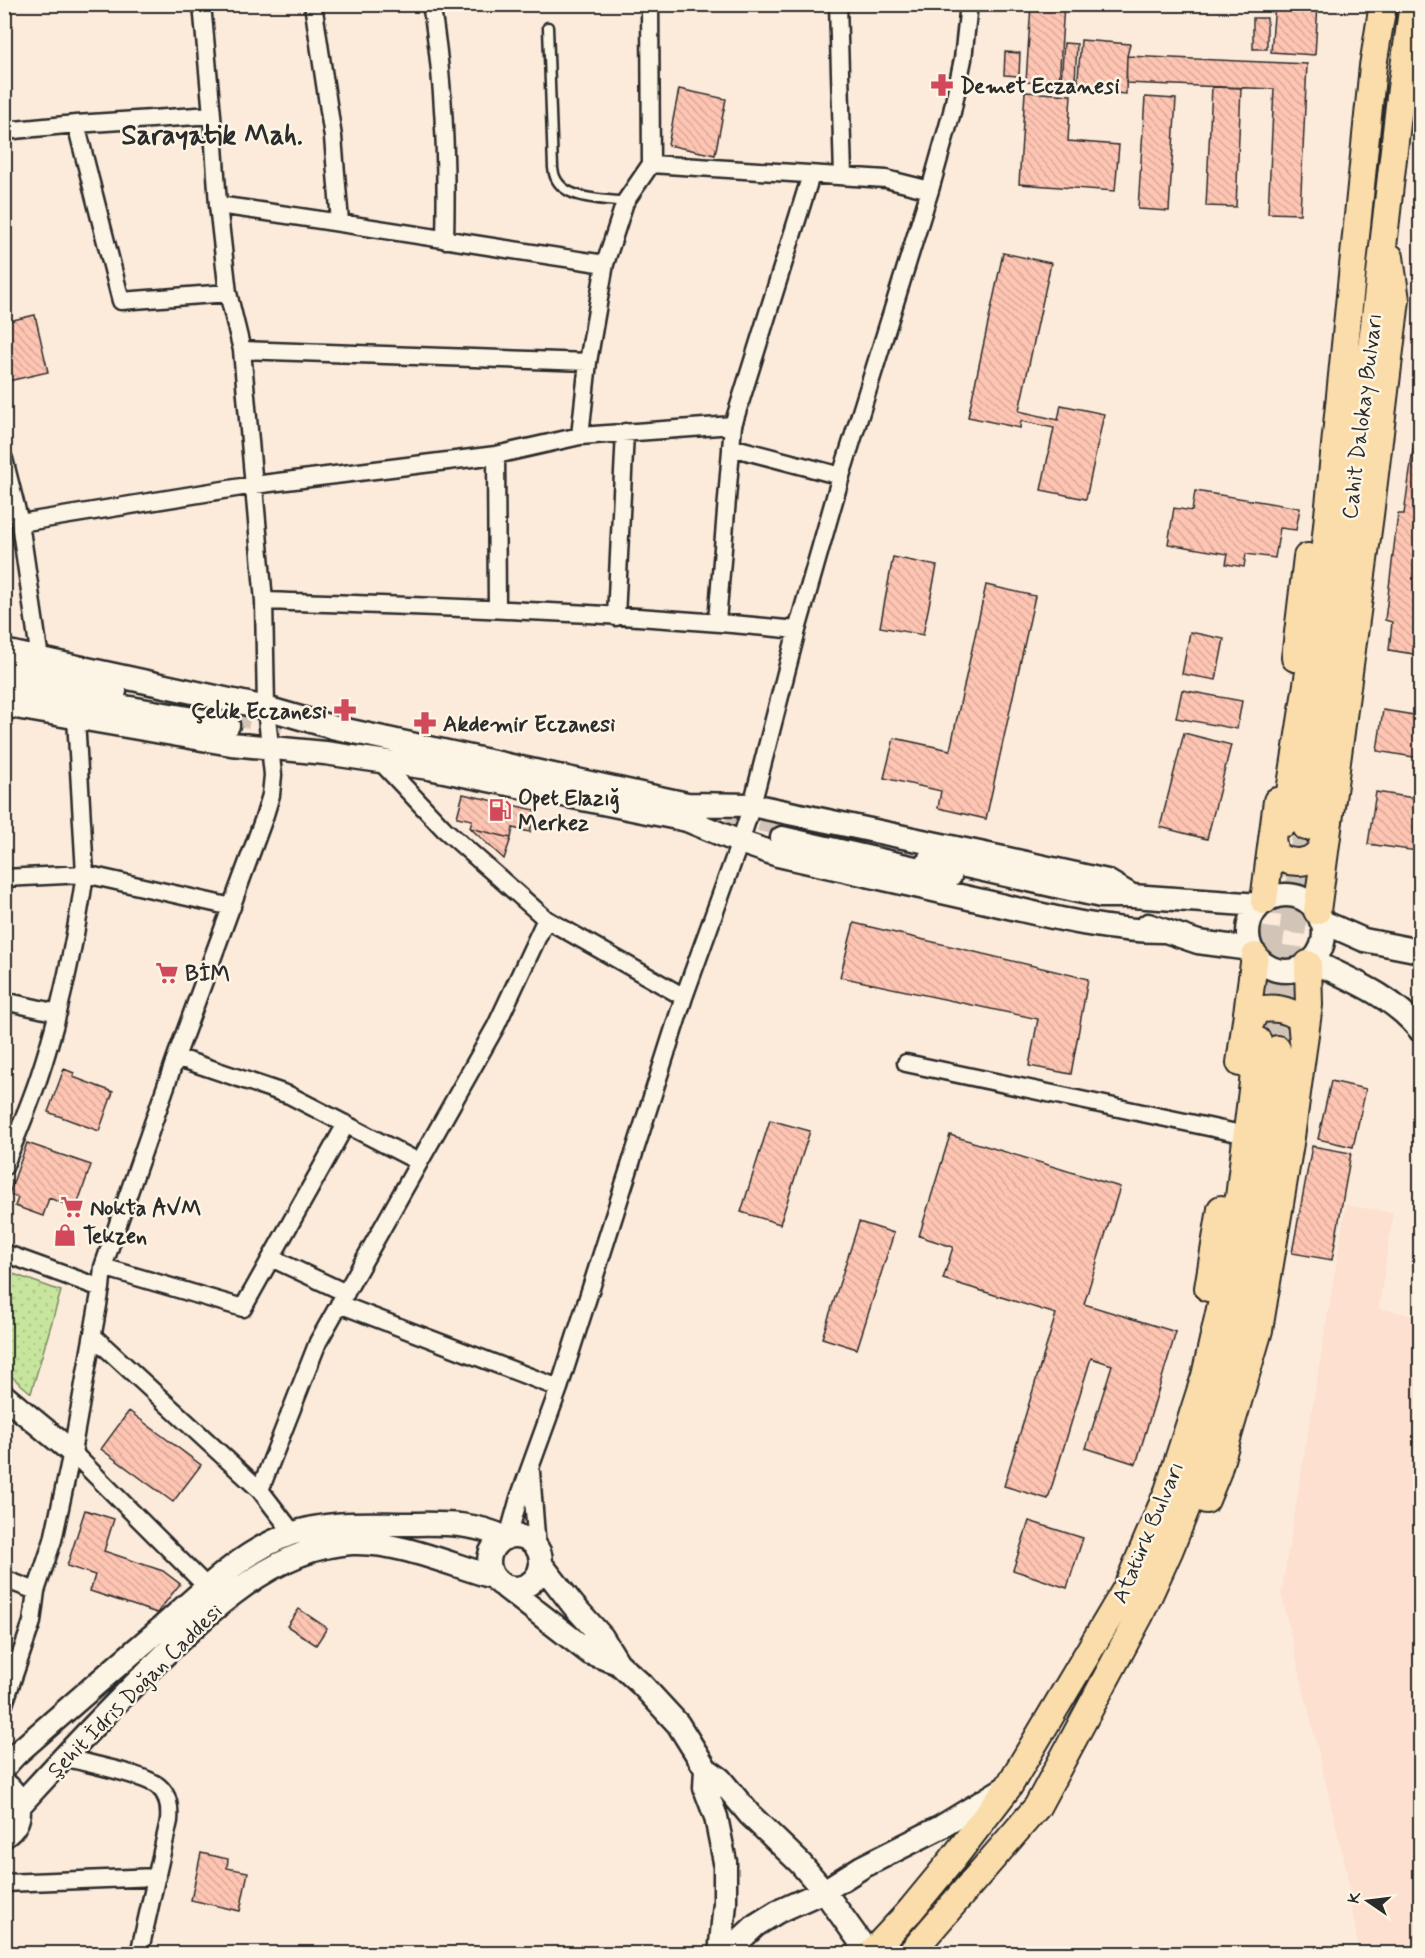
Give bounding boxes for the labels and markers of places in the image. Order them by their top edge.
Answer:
pharmacy icon: Demet Eczanesi [929,72,955,98]
place label: Demet Eczanesi [960,73,1120,101]
pharmacy icon: Çelik Eczanesi [332,697,358,723]
place label: Çelik Eczanesi [191,698,327,726]
pharmacy icon: Akdemir Eczanesi [412,710,438,736]
place label: Akdemir Eczanesi [443,711,615,739]
place label: Opet Elazığ Merkez [518,785,620,838]
fuel station icon: Opet Elazığ Merkez [487,797,513,823]
supermarket icon: BİM [154,960,180,986]
place label: BİM [185,961,230,989]
supermarket icon: Nokta AVM [59,1194,85,1220]
place label: Nokta AVM [90,1195,202,1223]
shop icon: Tekzen [52,1222,78,1248]
place label: Tekzen [83,1223,147,1251]

